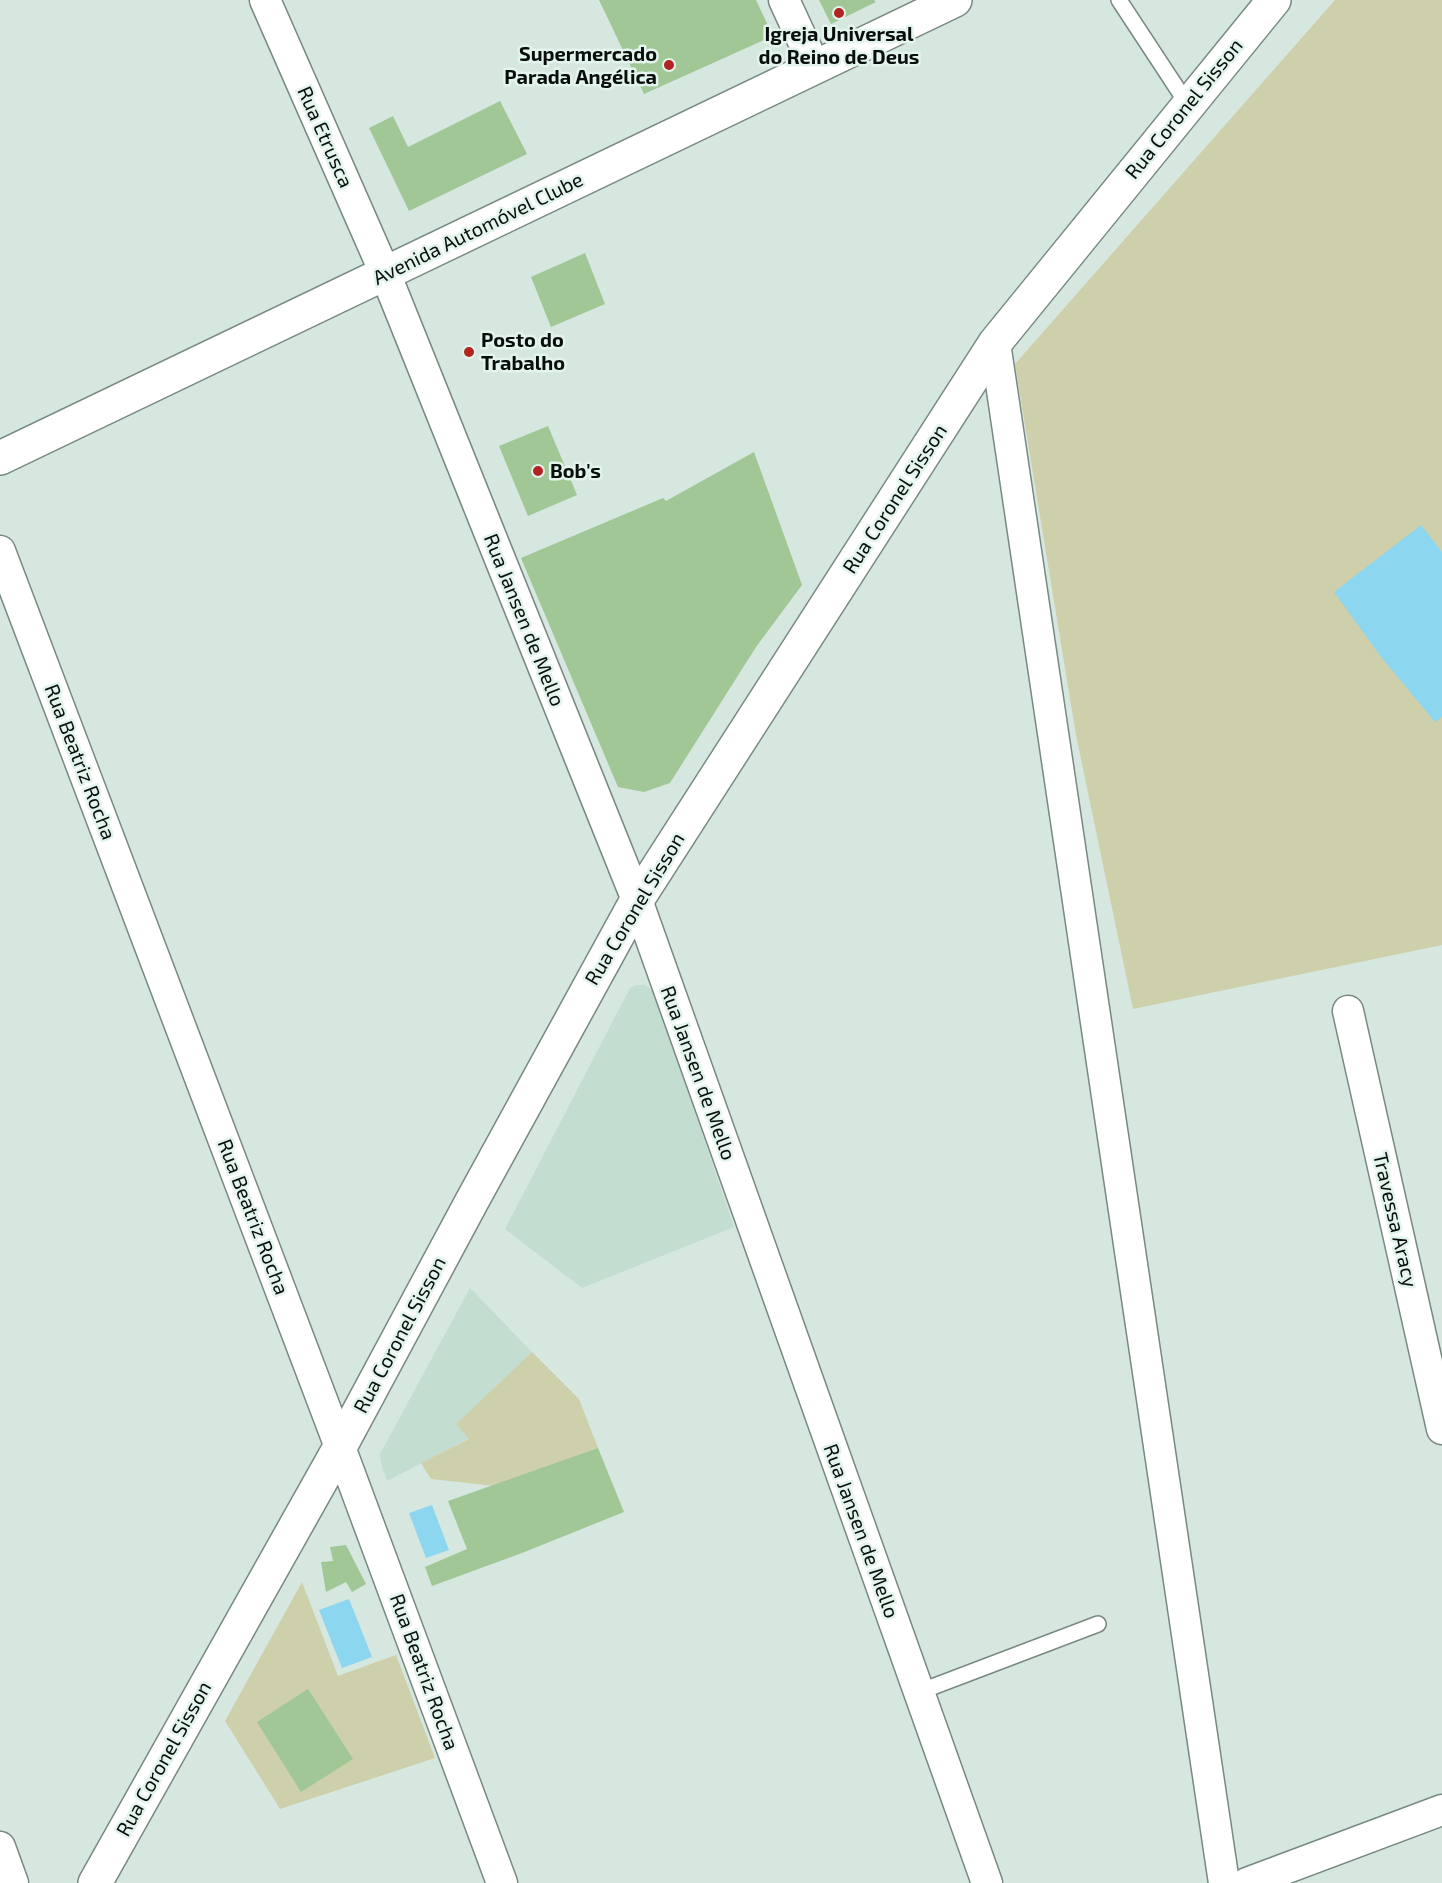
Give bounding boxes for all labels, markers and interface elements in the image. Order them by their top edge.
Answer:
marker: Igreja Universal do Reino de Deus [832,6,846,20]
place label: Igreja Universal do Reino de Deus [759,22,919,69]
street label: Rua Coronel Sisson [1120,34,1248,184]
place label: Supermercado Parada Angélica [504,42,657,89]
marker: Supermercado Parada Angélica [662,58,676,72]
street label: Rua Etrusca [292,83,358,191]
street label: Avenida Automóvel Clube [369,168,587,290]
place label: Posto do Trabalho [481,328,565,375]
marker: Posto do Trabalho [462,345,476,359]
street label: Rua Coronel Sisson [838,420,952,578]
place label: Bob's [550,459,601,483]
marker: Bob's [531,464,545,478]
street label: Rua Jansen de Mello [478,530,570,710]
street label: Rua Beatriz Rocha [39,681,121,843]
street label: Rua Coronel Sisson [580,829,690,989]
street label: Rua Jansen de Mello [655,983,741,1163]
street label: Rua Beatriz Rocha [212,1136,294,1298]
street label: Travessa Aracy [1368,1150,1422,1290]
street label: Rua Coronel Sisson [349,1253,451,1417]
street label: Rua Jansen de Mello [818,1441,904,1621]
street label: Rua Beatriz Rocha [385,1591,463,1753]
street label: Rua Coronel Sisson [111,1677,217,1841]

